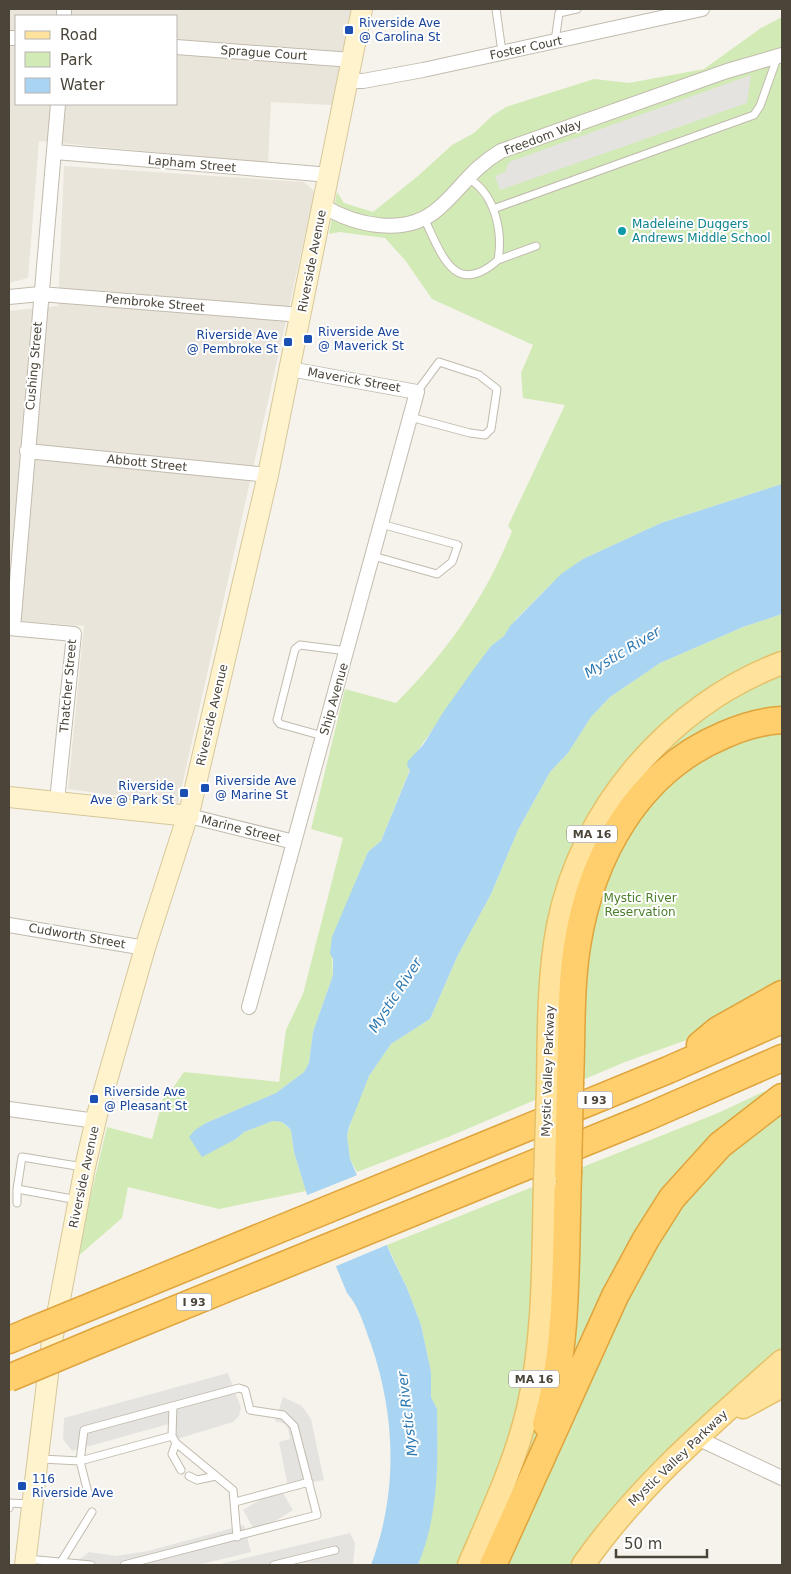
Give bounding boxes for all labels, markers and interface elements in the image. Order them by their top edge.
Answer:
legend [15,15,178,105]
place label: Riverside Ave @ Carolina St [359,16,441,44]
marker: Riverside Ave @ Carolina St [343,24,355,36]
text: Road [60,26,98,44]
street label: Foster Court [488,33,564,63]
street label: Sprague Court [220,43,308,63]
text: Park [60,51,93,69]
text: Water [60,76,105,94]
street label: Freedom Way [502,116,584,158]
street label: Lapham Street [147,153,237,175]
street label: Riverside Avenue [295,209,329,313]
place label: Madeleine Duggers Andrews Middle School [632,217,771,245]
marker: Madeleine Duggers Andrews Middle School [616,225,628,237]
street label: Pembroke Street [105,292,206,314]
street label: Cushing Street [23,321,45,411]
place label: Riverside Ave @ Maverick St [318,325,404,353]
place label: Riverside Ave @ Pembroke St [187,328,278,356]
marker: Riverside Ave @ Maverick St [302,333,314,345]
marker: Riverside Ave @ Pembroke St [282,336,294,348]
street label: Maverick Street [306,365,402,395]
street label: Abbott Street [106,452,188,474]
water label: Mystic River [581,622,664,681]
street label: Thatcher Street [57,638,79,734]
street label: Ship Avenue [317,661,351,737]
street label: Riverside Avenue [193,663,231,767]
place label: Riverside Ave @ Marine St [215,774,296,802]
place label: Riverside Ave @ Park St [90,779,174,807]
marker: Riverside Ave @ Marine St [199,782,211,794]
marker: Riverside Ave @ Park St [178,787,190,799]
street label: Marine Street [200,812,282,846]
road number: MA 16 [567,826,617,842]
park label: Mystic River Reservation [603,891,677,919]
street label: Cudworth Street [27,921,127,951]
water label: Mystic River [365,954,426,1035]
street label: Mystic Valley Parkway [539,1005,557,1137]
place label: Riverside Ave @ Pleasant St [104,1085,187,1113]
road number: I 93 [578,1092,612,1108]
marker: Riverside Ave @ Pleasant St [88,1093,100,1105]
street label: Riverside Avenue [66,1125,102,1229]
road number: I 93 [176,1294,212,1310]
water label: Mystic River [394,1369,420,1457]
road number: MA 16 [509,1370,559,1388]
street label: Mystic Valley Parkway [626,1407,730,1509]
place label: 116 Riverside Ave [32,1472,113,1500]
marker: 116 Riverside Ave [16,1480,28,1492]
scale bar [616,1526,707,1558]
text: 50 m [624,1535,662,1553]

